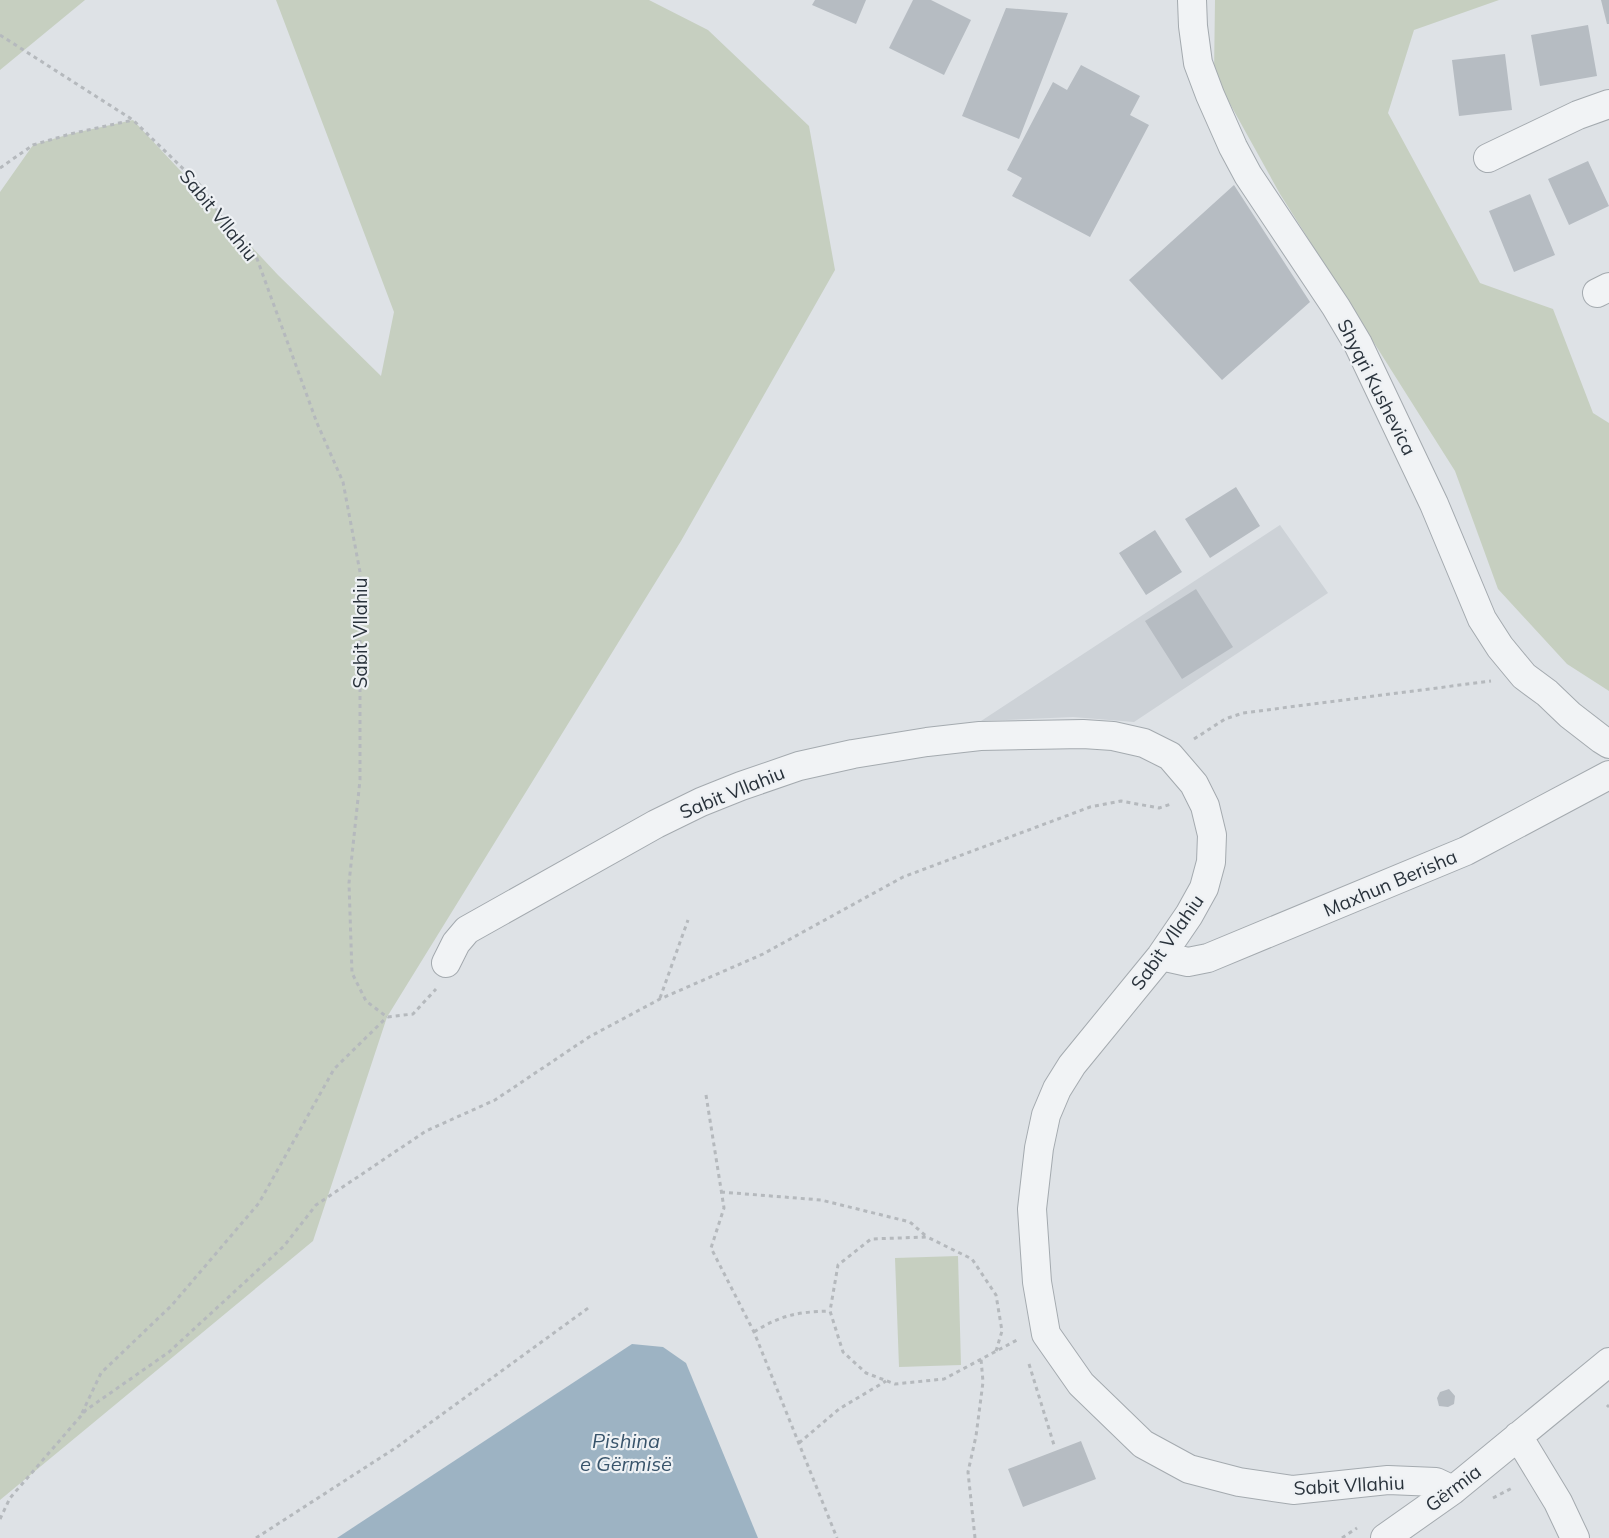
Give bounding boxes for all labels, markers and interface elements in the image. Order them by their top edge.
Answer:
street label: Sabit Vllahiu [175,164,263,266]
street label: Shyqri Kushevica [1332,315,1422,459]
street label: Sabit Vllahiu [348,577,372,689]
street label: Sabit Vllahiu [676,760,788,824]
street label: Maxhun Berisha [1320,844,1460,922]
street label: Sabit Vllahiu [1125,890,1209,994]
water label: Pishina e Gërmisë [580,1428,672,1476]
street label: Gërmia [1420,1459,1486,1517]
street label: Sabit Vllahiu [1293,1470,1405,1500]

